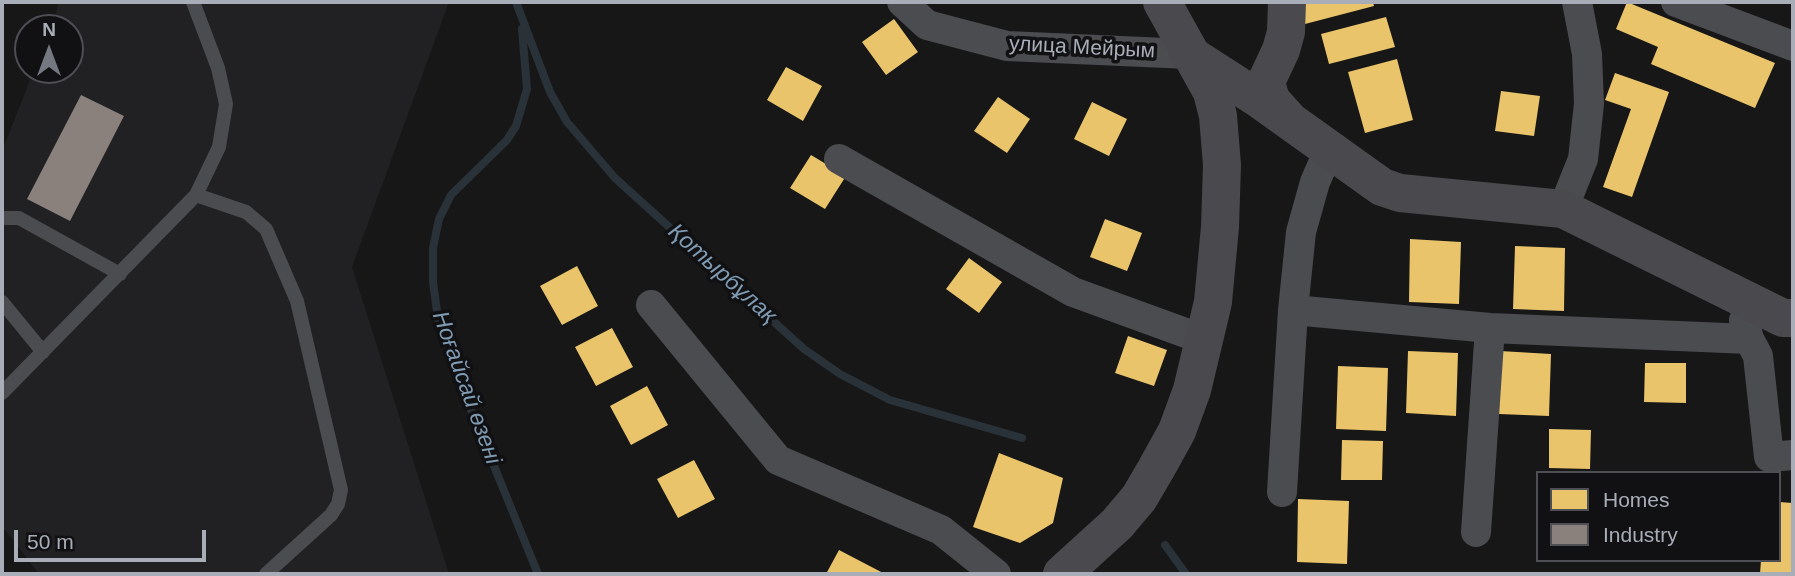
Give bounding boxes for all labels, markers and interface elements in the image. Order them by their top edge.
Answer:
north arrow [14,14,84,84]
text: N [42,19,56,40]
street label: улица Мейрым [1008,32,1156,64]
water label: Қотырбұлақ [662,218,782,330]
water label: Ноғайсай өзені [426,308,506,468]
legend [1536,471,1781,562]
text: Homes [1603,488,1670,511]
scale bar [18,516,210,560]
text: Industry [1603,523,1678,546]
text: 50 m [27,530,74,553]

